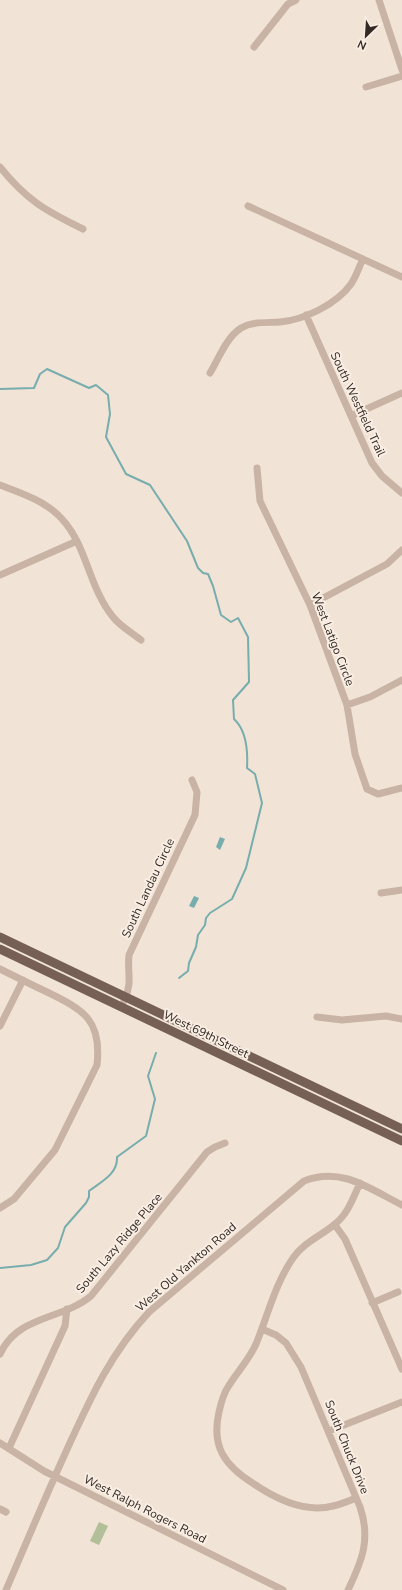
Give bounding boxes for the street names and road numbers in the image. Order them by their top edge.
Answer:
street label: South Westfield Trail [327,349,389,459]
street label: West Latigo Circle [308,590,358,688]
street label: South Landau Circle [118,836,178,940]
street label: West 69th Street [161,1006,252,1062]
street label: South Lazy Ridge Place [72,1190,166,1296]
street label: West Old Yankton Road [132,1219,240,1315]
street label: South Chuck Drive [321,1398,373,1496]
street label: West Ralph Rogers Road [81,1471,209,1547]

